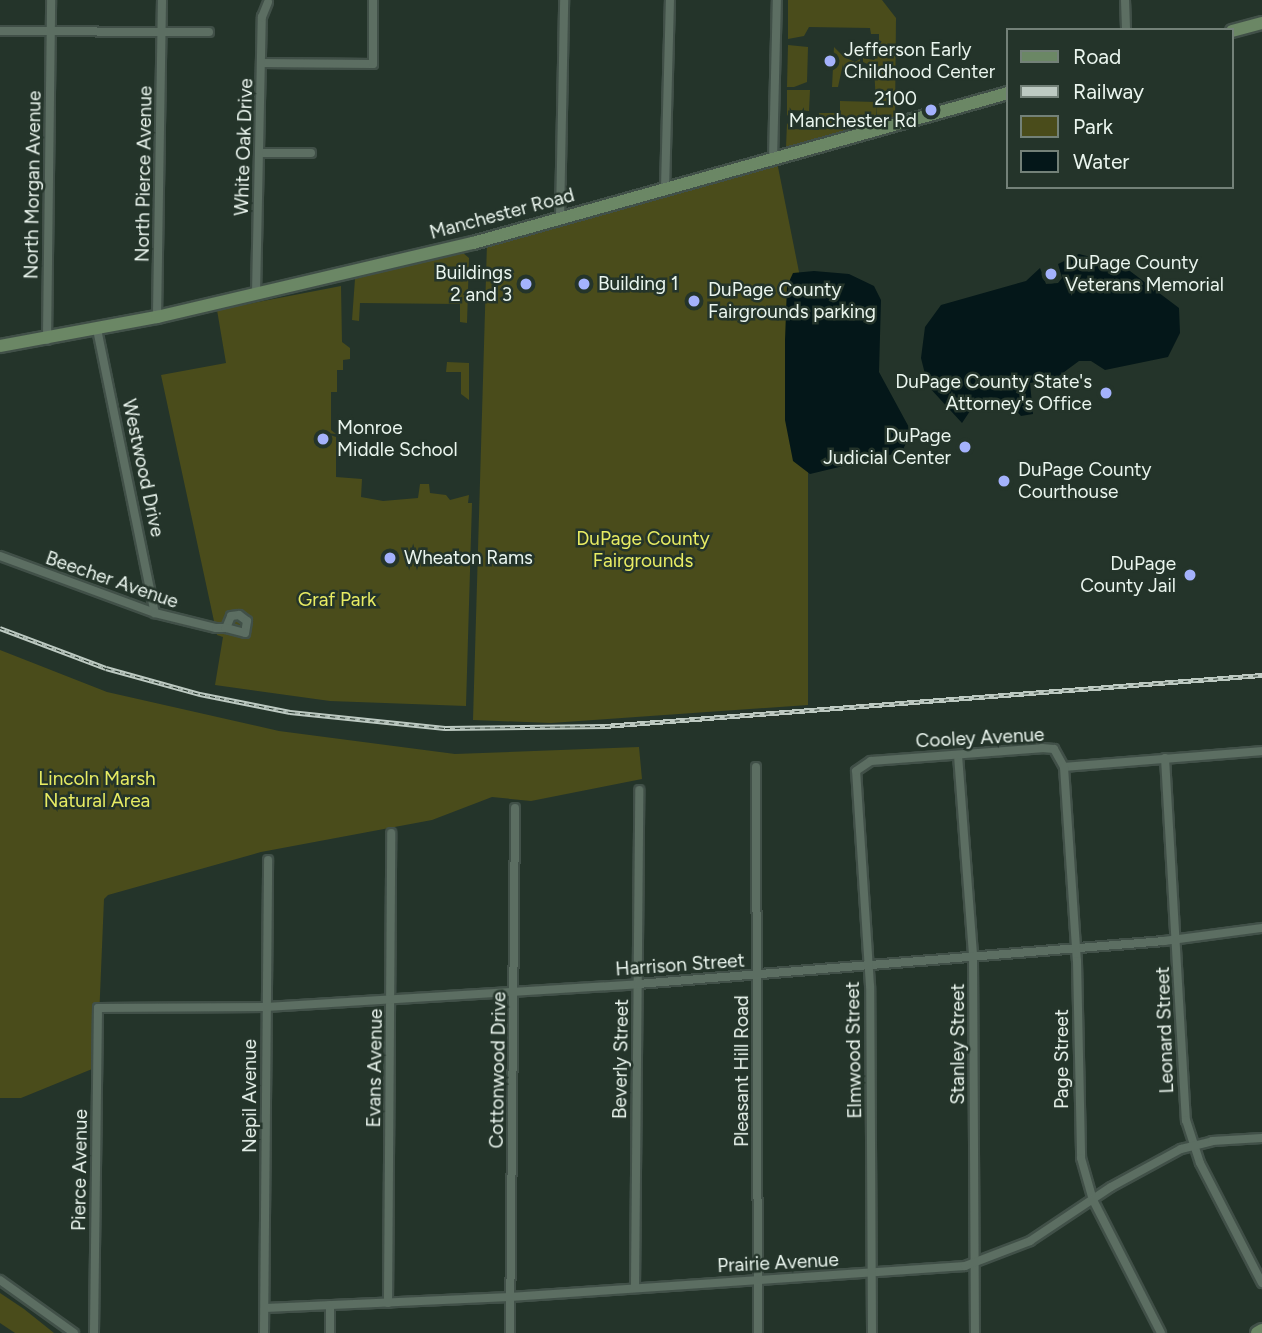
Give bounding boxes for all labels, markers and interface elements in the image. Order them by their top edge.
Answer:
legend [1006,28,1234,189]
place label: Jefferson Early Childhood Center [844,39,995,83]
text: Road [1073,44,1121,69]
marker: Jefferson Early Childhood Center [822,53,838,69]
street label: White Oak Drive [230,78,258,216]
text: Railway [1073,79,1144,104]
street label: North Pierce Avenue [131,86,157,262]
place label: 2100 Manchester Rd [789,88,917,132]
street label: North Morgan Avenue [20,91,46,279]
marker: 2100 Manchester Rd [923,102,939,118]
text: Park [1073,114,1113,139]
text: Water [1073,149,1129,174]
street label: Manchester Road [427,184,577,244]
place label: DuPage County Veterans Memorial [1065,252,1224,296]
place label: Buildings 2 and 3 [435,262,512,306]
marker: DuPage County Veterans Memorial [1043,266,1059,282]
place label: Building 1 [598,273,679,295]
marker: Buildings 2 and 3 [518,276,534,292]
marker: Building 1 [576,276,592,292]
place label: DuPage County Fairgrounds parking [708,279,876,323]
marker: DuPage County Fairgrounds parking [686,293,702,309]
place label: DuPage County State's Attorney's Office [895,371,1092,415]
marker: DuPage County State's Attorney's Office [1098,385,1114,401]
street label: Westwood Drive [117,397,169,539]
place label: Monroe Middle School [337,417,458,461]
place label: DuPage Judicial Center [823,425,951,469]
marker: Monroe Middle School [315,431,331,447]
marker: DuPage Judicial Center [957,439,973,455]
place label: DuPage County Courthouse [1018,459,1151,503]
marker: DuPage County Courthouse [996,473,1012,489]
park label: DuPage County Fairgrounds [576,528,710,572]
street label: Beecher Avenue [43,547,181,613]
place label: Wheaton Rams [404,547,533,569]
marker: Wheaton Rams [382,550,398,566]
place label: DuPage County Jail [1080,553,1176,597]
marker: DuPage County Jail [1182,567,1198,583]
park label: Graf Park [298,589,376,611]
street label: Cooley Avenue [915,723,1045,753]
park label: Lincoln Marsh Natural Area [38,768,156,812]
street label: Harrison Street [615,949,745,981]
street label: Leonard Street [1151,966,1179,1094]
street label: Elmwood Street [841,981,867,1119]
street label: Stanley Street [947,983,969,1105]
street label: Cottonwood Drive [485,991,511,1149]
street label: Pleasant Hill Road [731,995,753,1147]
street label: Beverly Street [609,999,633,1119]
street label: Evans Avenue [363,1008,387,1128]
street label: Page Street [1051,1009,1073,1109]
street label: Nepil Avenue [239,1039,261,1153]
street label: Pierce Avenue [68,1109,92,1231]
street label: Prairie Avenue [717,1248,839,1278]

